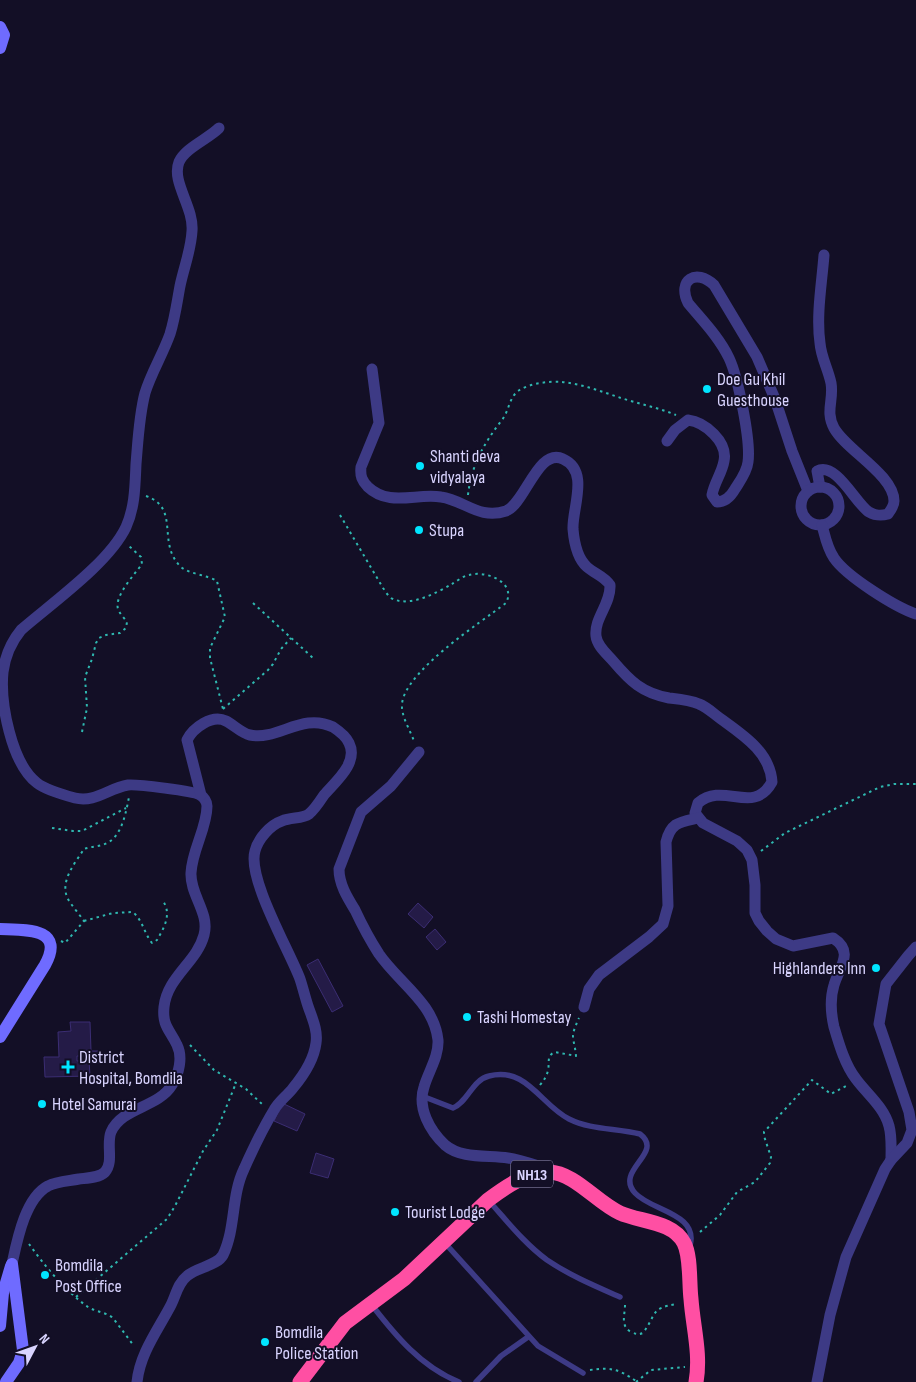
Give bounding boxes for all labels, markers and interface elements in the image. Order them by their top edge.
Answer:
place label: Doe Gu Khil Guesthouse [717,369,789,411]
marker: Doe Gu Khil Guesthouse [701,383,713,395]
place label: Shanti deva vidyalaya [430,446,500,488]
marker: Shanti deva vidyalaya [414,460,426,472]
place label: Stupa [429,520,464,541]
marker: Stupa [413,524,425,536]
place label: Highlanders Inn [773,958,866,979]
marker: Highlanders Inn [870,962,882,974]
place label: Tashi Homestay [477,1007,571,1028]
marker: Tashi Homestay [461,1011,473,1023]
place label: District Hospital, Bomdila [79,1047,183,1089]
marker: District Hospital, Bomdila [61,1060,75,1074]
place label: Hotel Samurai [52,1094,136,1115]
marker: Hotel Samurai [36,1098,48,1110]
road number: NH13 [511,1160,553,1188]
place label: Tourist Lodge [405,1202,485,1223]
marker: Tourist Lodge [389,1206,401,1218]
place label: Bomdila Post Office [55,1255,122,1297]
marker: Bomdila Post Office [39,1269,51,1281]
north arrow [10,1322,60,1372]
place label: Bomdila Police Station [275,1322,358,1364]
text: N [36,1330,53,1347]
marker: Bomdila Police Station [259,1336,271,1348]

